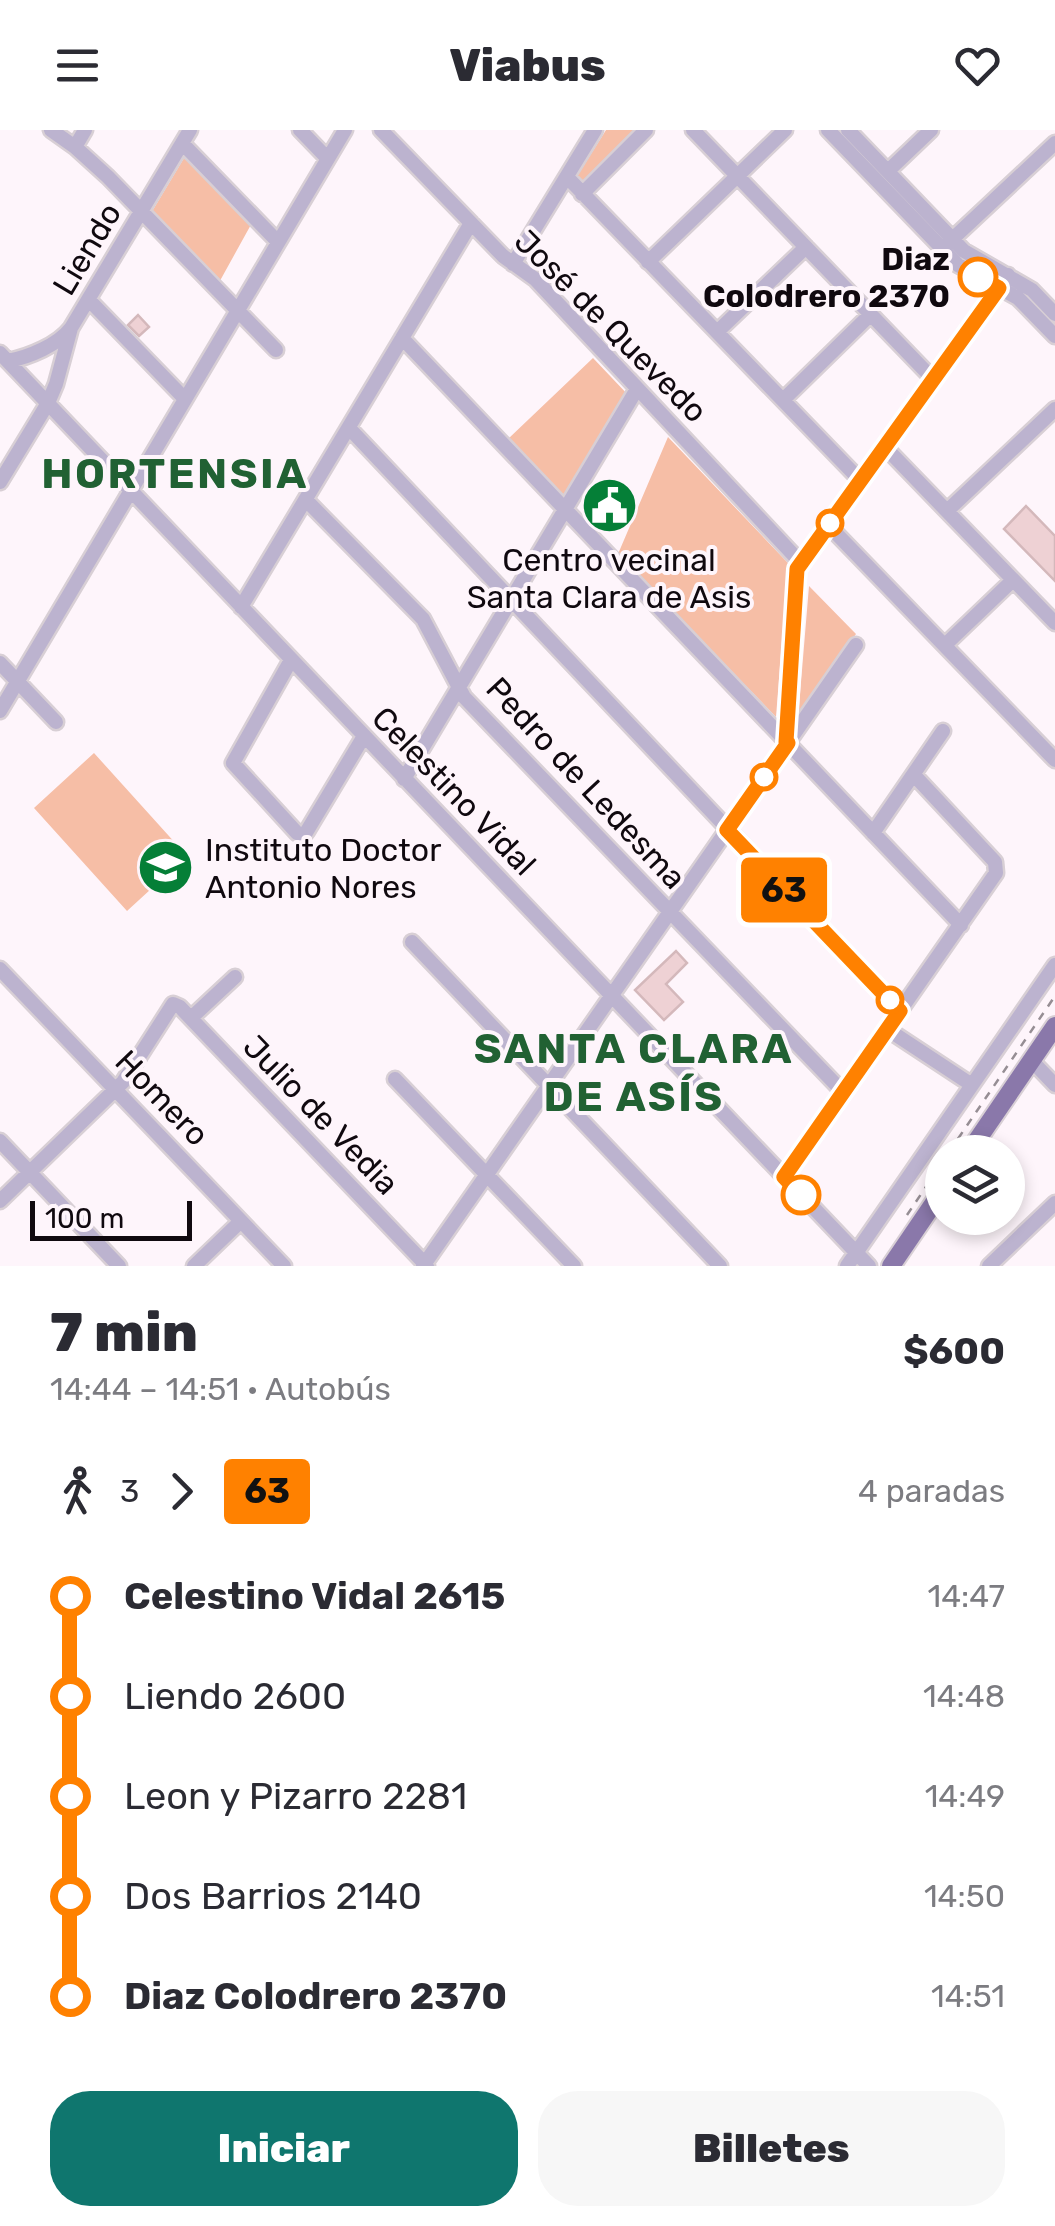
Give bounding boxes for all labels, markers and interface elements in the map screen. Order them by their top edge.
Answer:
icon: menu [50,38,105,93]
icon: heart [950,38,1005,93]
text: Viabus [449,39,606,92]
street label: Liendo [45,196,129,302]
street label: José de Quevedo [507,222,715,430]
place label: Diaz Colodrero 2370 [703,240,950,315]
marker: Diaz Colodrero 2370 [959,258,997,296]
district label: HORTENSIA [41,449,309,499]
public building icon: Centro vecinal Santa Clara de Asis [579,476,639,536]
unlabelled marker [817,510,843,536]
place label: Centro vecinal Santa Clara de Asis [467,541,751,616]
street label: Pedro de Ledesma [478,669,694,897]
street label: Celestino Vidal [364,699,544,883]
unlabelled marker [751,764,777,790]
place label: Instituto Doctor Antonio Nores [205,831,441,906]
school or university icon: Instituto Doctor Antonio Nores [136,838,196,898]
line badge: 63 [739,858,829,922]
text: 63 [761,869,807,911]
unlabelled marker [877,987,903,1013]
district label: SANTA CLARA DE ASÍS [474,1024,794,1122]
street label: Julio de Vedia [236,1027,406,1203]
street label: Homero [107,1042,217,1154]
map controls [925,1135,1025,1235]
button: layers [925,1135,1025,1235]
unlabelled marker [782,1176,820,1214]
scale bar [30,1196,192,1240]
text: 100 m [45,1202,124,1235]
text: 7 min [50,1300,198,1365]
text: $600 [903,1328,1005,1374]
text: 14:44 – 14:51 · Autobús [50,1370,391,1408]
icon: walk [50,1464,105,1519]
icon: forward [154,1464,209,1519]
text: 63 [244,1470,290,1512]
text: 3 [120,1472,139,1510]
text: 4 paradas [858,1472,1005,1510]
text: Celestino Vidal 2615 [124,1573,505,1619]
text: 14:47 [928,1577,1005,1615]
text: Liendo 2600 [124,1673,346,1719]
text: 14:48 [923,1677,1005,1715]
text: Leon y Pizarro 2281 [124,1773,467,1819]
text: 14:49 [925,1777,1005,1815]
text: Dos Barrios 2140 [124,1873,422,1919]
text: 14:50 [924,1877,1005,1915]
text: Diaz Colodrero 2370 [124,1973,507,2019]
text: 14:51 [931,1977,1005,2015]
button: Iniciar [50,2091,518,2206]
button: Billetes [538,2091,1005,2206]

